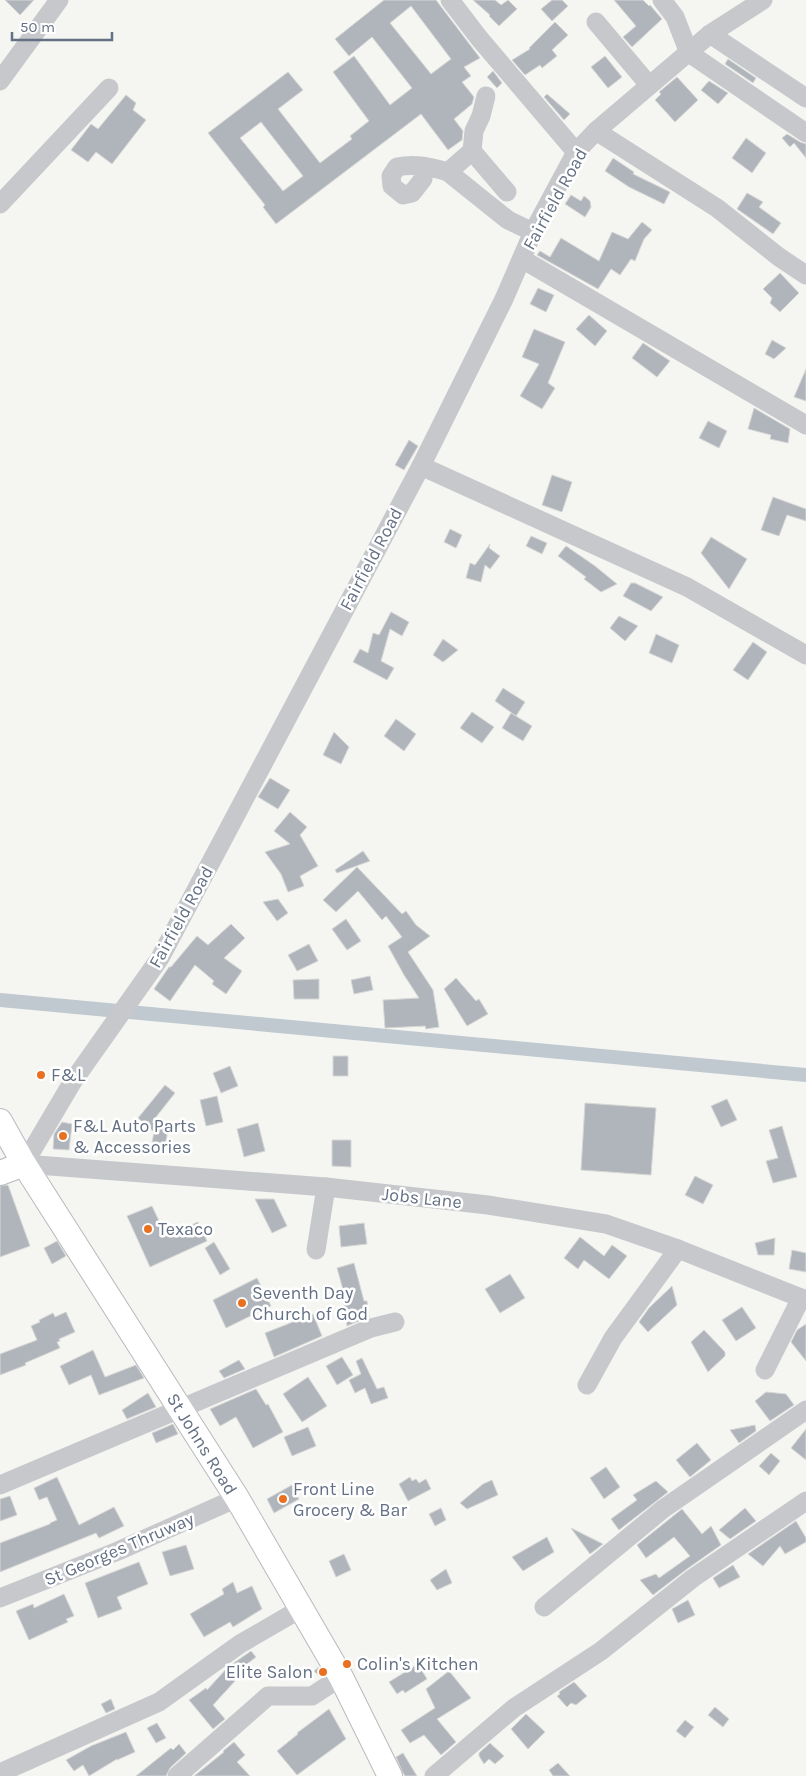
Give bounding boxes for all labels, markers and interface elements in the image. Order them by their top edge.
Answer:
scale bar [12,10,112,42]
text: 50 m [20,18,55,36]
street label: Fairfield Road [518,144,592,254]
street label: Fairfield Road [335,504,407,614]
street label: Fairfield Road [144,862,218,972]
place label: F&L [51,1064,86,1086]
marker: F&L [35,1069,47,1081]
place label: F&L Auto Parts & Accessories [73,1115,196,1158]
marker: F&L Auto Parts & Accessories [57,1130,69,1142]
street label: Jobs Lane [381,1183,463,1213]
place label: Texaco [158,1218,213,1240]
marker: Texaco [142,1223,154,1235]
place label: Seventh Day Church of God [252,1282,368,1325]
marker: Seventh Day Church of God [236,1297,248,1309]
street label: St Johns Road [162,1389,242,1499]
place label: Front Line Grocery & Bar [293,1478,407,1521]
marker: Front Line Grocery & Bar [277,1493,289,1505]
street label: St Georges Thruway [41,1507,198,1590]
place label: Colin's Kitchen [357,1653,479,1675]
marker: Colin's Kitchen [341,1658,353,1670]
place label: Elite Salon [226,1661,313,1683]
marker: Elite Salon [317,1666,329,1678]

